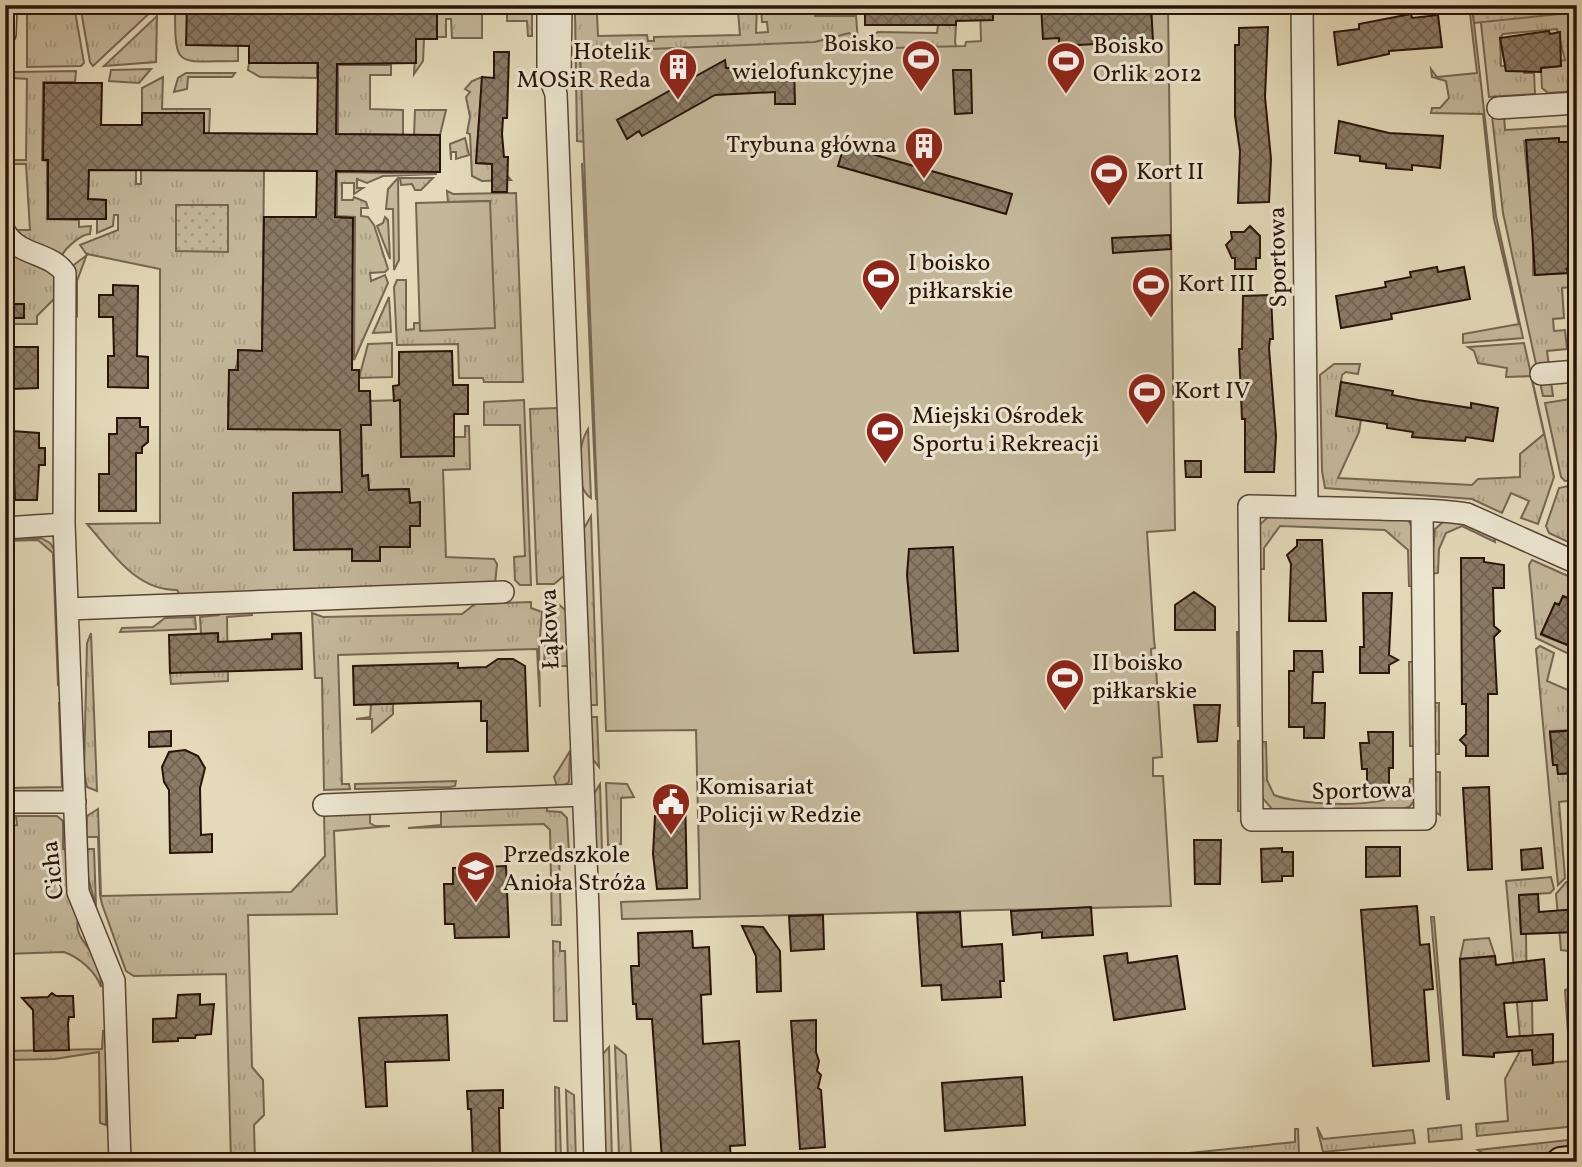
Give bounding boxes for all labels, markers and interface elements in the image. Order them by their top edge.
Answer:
place label: Boisko wielofunkcyjne [732,28,894,90]
place label: Boisko Orlik 2012 [1093,30,1202,92]
place label: Hotelik MOSiR Reda [517,36,651,98]
sports icon: Boisko wielofunkcyjne [900,38,942,93]
sports icon: Boisko Orlik 2012 [1045,40,1087,95]
building icon: Hotelik MOSiR Reda [657,46,699,101]
building icon: Trybuna główna [903,125,945,180]
place label: Trybuna główna [726,129,897,163]
sports icon: Kort II [1088,152,1130,207]
place label: Kort II [1136,156,1204,190]
street label: Sportowa [1261,206,1297,308]
place label: I boisko piłkarskie [908,247,1013,309]
sports icon: I boisko piłkarskie [860,257,902,312]
sports icon: Kort III [1130,264,1172,319]
place label: Kort III [1178,268,1255,302]
sports icon: Kort IV [1126,371,1168,426]
place label: Kort IV [1174,375,1250,409]
place label: Miejski Ośrodek Sportu i Rekreacji [912,400,1099,462]
sports icon: Miejski Ośrodek Sportu i Rekreacji [864,410,906,465]
street label: Łąkowa [533,588,569,670]
place label: II boisko piłkarskie [1092,647,1197,709]
sports icon: II boisko piłkarskie [1044,657,1086,712]
place label: Komisariat Policji w Redzie [698,771,861,833]
street label: Sportowa [1311,774,1413,810]
public building icon: Komisariat Policji w Redzie [650,781,692,836]
street label: Cicha [34,839,74,901]
place label: Przedszkole Anioła Stróża [503,839,646,901]
school or university icon: Przedszkole Anioła Stróża [455,849,497,904]

